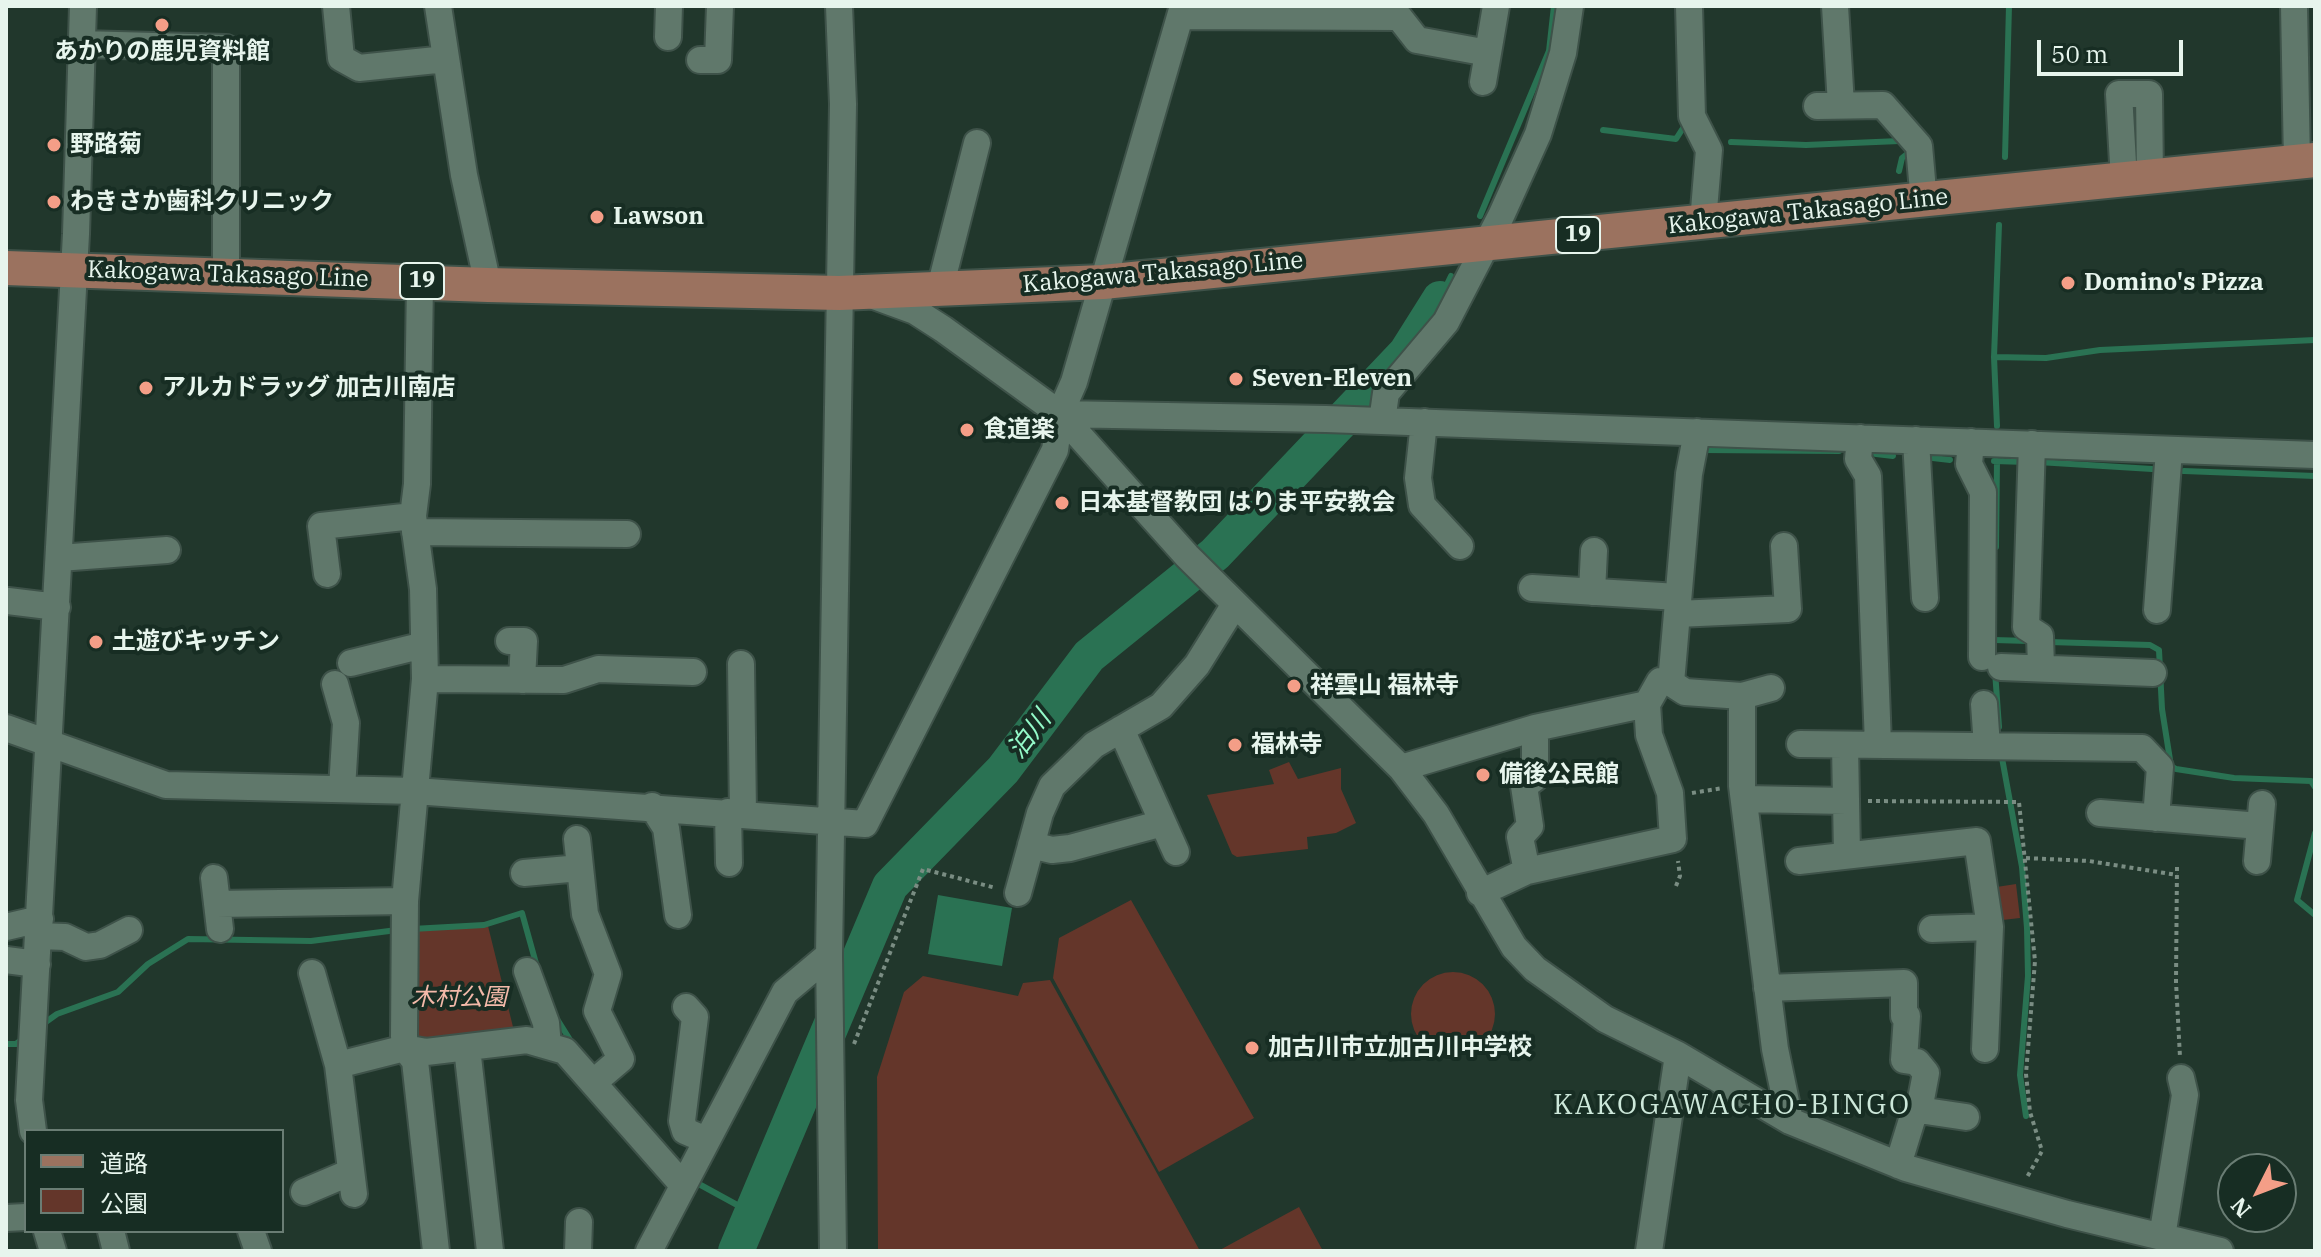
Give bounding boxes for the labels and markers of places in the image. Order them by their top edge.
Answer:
marker: あかりの鹿児資料館 [153,16,171,34]
place label: あかりの鹿児資料館 [54,38,270,66]
place label: 野路菊 [70,131,142,159]
marker: 野路菊 [45,136,63,154]
place label: わきさか歯科クリニック [70,188,334,216]
marker: わきさか歯科クリニック [45,193,63,211]
place label: Lawson [613,203,704,231]
marker: Lawson [588,208,606,226]
place label: Domino's Pizza [2084,269,2264,297]
marker: Domino's Pizza [2059,274,2077,292]
place label: Seven-Eleven [1252,365,1412,393]
marker: Seven-Eleven [1227,370,1245,388]
place label: アルカドラッグ 加古川南店 [162,374,456,402]
marker: アルカドラッグ 加古川南店 [137,379,155,397]
place label: 食道楽 [983,416,1055,444]
marker: 食道楽 [958,421,976,439]
place label: 日本基督教団 はりま平安教会 [1078,489,1396,517]
marker: 日本基督教団 はりま平安教会 [1053,494,1071,512]
place label: 土遊びキッチン [112,628,280,656]
marker: 土遊びキッチン [87,633,105,651]
place label: 祥雲山 福林寺 [1310,672,1460,700]
marker: 祥雲山 福林寺 [1285,677,1303,695]
place label: 福林寺 [1251,731,1323,759]
marker: 福林寺 [1226,736,1244,754]
place label: 備後公民館 [1499,761,1619,789]
marker: 備後公民館 [1474,766,1492,784]
place label: 加古川市立加古川中学校 [1268,1034,1532,1062]
marker: 加古川市立加古川中学校 [1243,1039,1261,1057]

